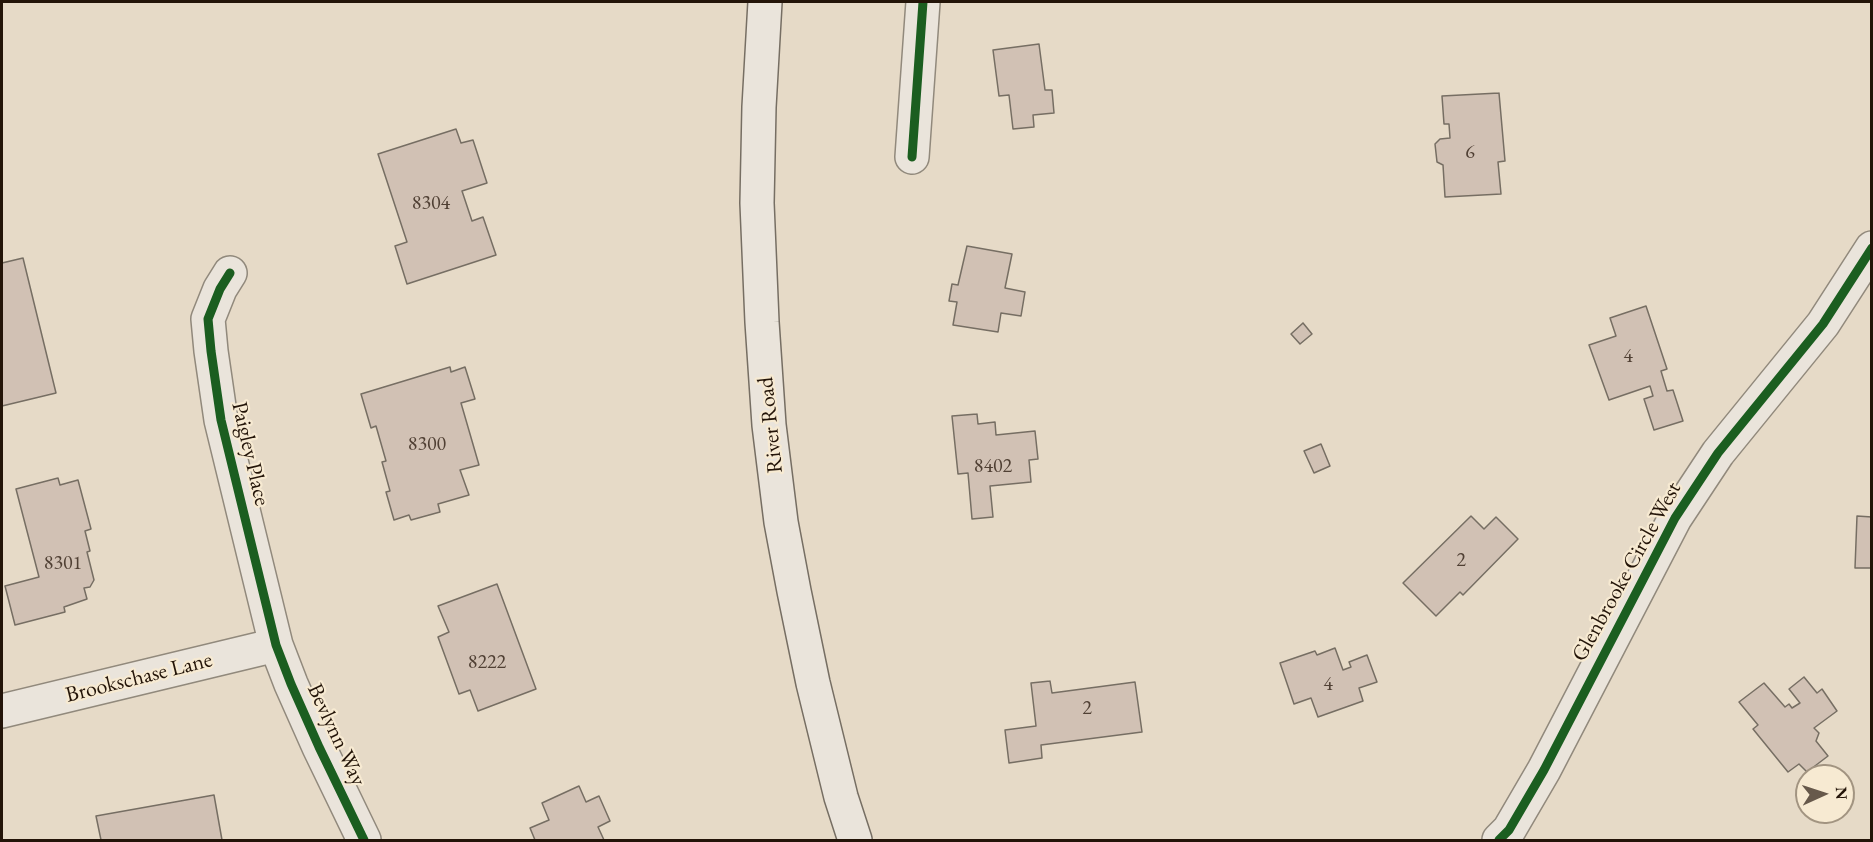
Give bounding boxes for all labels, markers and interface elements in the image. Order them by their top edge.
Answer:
house number: 6 [1465,141,1475,165]
house number: 8304 [412,192,450,216]
house number: 4 [1623,345,1633,369]
street label: River Road [753,376,789,474]
street label: Paigley Place [225,399,275,509]
house number: 8300 [408,433,446,457]
house number: 8402 [974,455,1012,479]
street label: Glenbrooke Circle West [1567,478,1687,666]
house number: 2 [1456,549,1466,573]
house number: 8301 [44,552,82,576]
street label: Brookschase Lane [63,647,215,709]
house number: 8222 [468,651,506,675]
house number: 4 [1323,673,1333,697]
street label: Bevlynn Way [301,680,371,790]
house number: 2 [1082,697,1092,721]
north arrow [1795,764,1855,824]
text: N [1831,786,1852,800]

